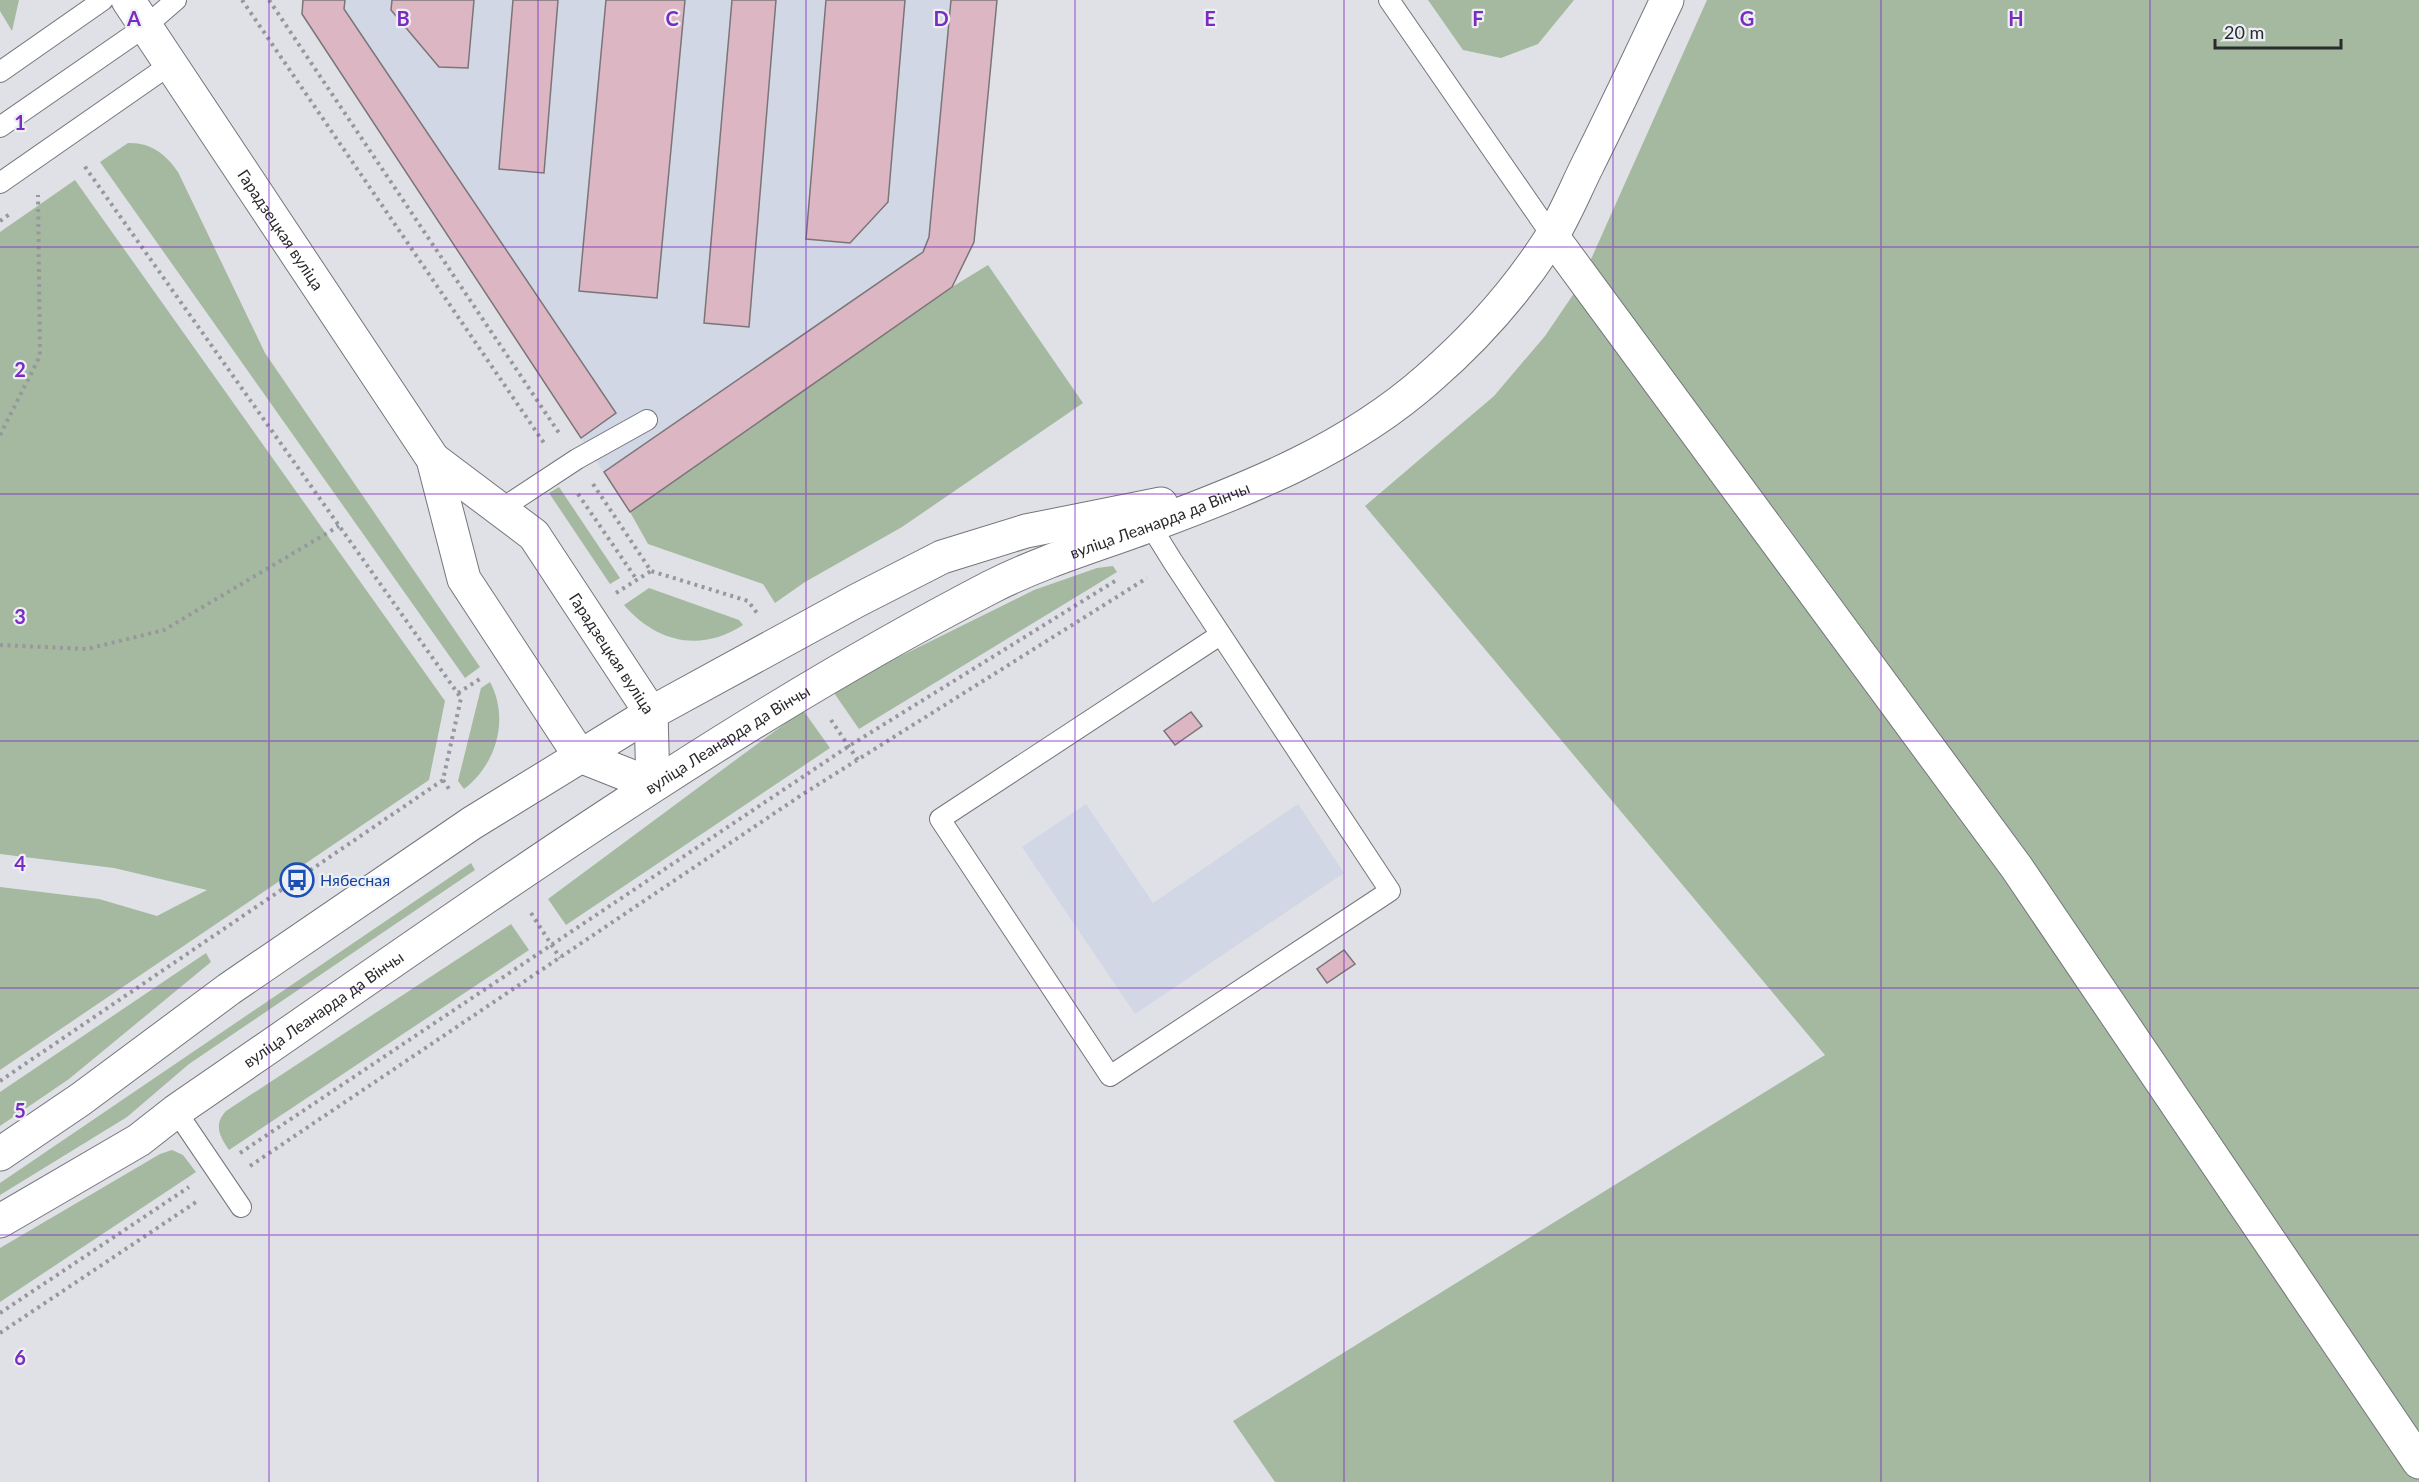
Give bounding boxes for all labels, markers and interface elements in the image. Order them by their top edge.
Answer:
text: A [126,6,141,30]
text: B [396,6,410,30]
text: C [665,6,679,30]
text: D [933,6,949,30]
text: E [1204,6,1216,30]
text: F [1472,6,1484,30]
text: G [1740,6,1754,30]
text: H [2008,6,2024,30]
scale bar [2215,12,2341,50]
text: 20 m [2224,21,2264,43]
text: 1 [14,110,26,134]
street label: Гарадзецкая вуліца [234,166,328,293]
text: 2 [14,357,26,381]
street label: вуліца Леанарда да Вінчы [1067,477,1252,562]
street label: Гарадзецкая вуліца [566,589,659,717]
text: 3 [14,604,26,628]
street label: вуліца Леанарда да Вінчы [641,681,813,797]
text: 4 [14,851,26,875]
bus stop icon: Нябесная [279,862,315,898]
place label: Нябесная [320,870,390,889]
street label: вуліца Леанарда да Вінчы [239,947,407,1071]
text: 5 [14,1098,26,1122]
text: 6 [14,1345,26,1369]

